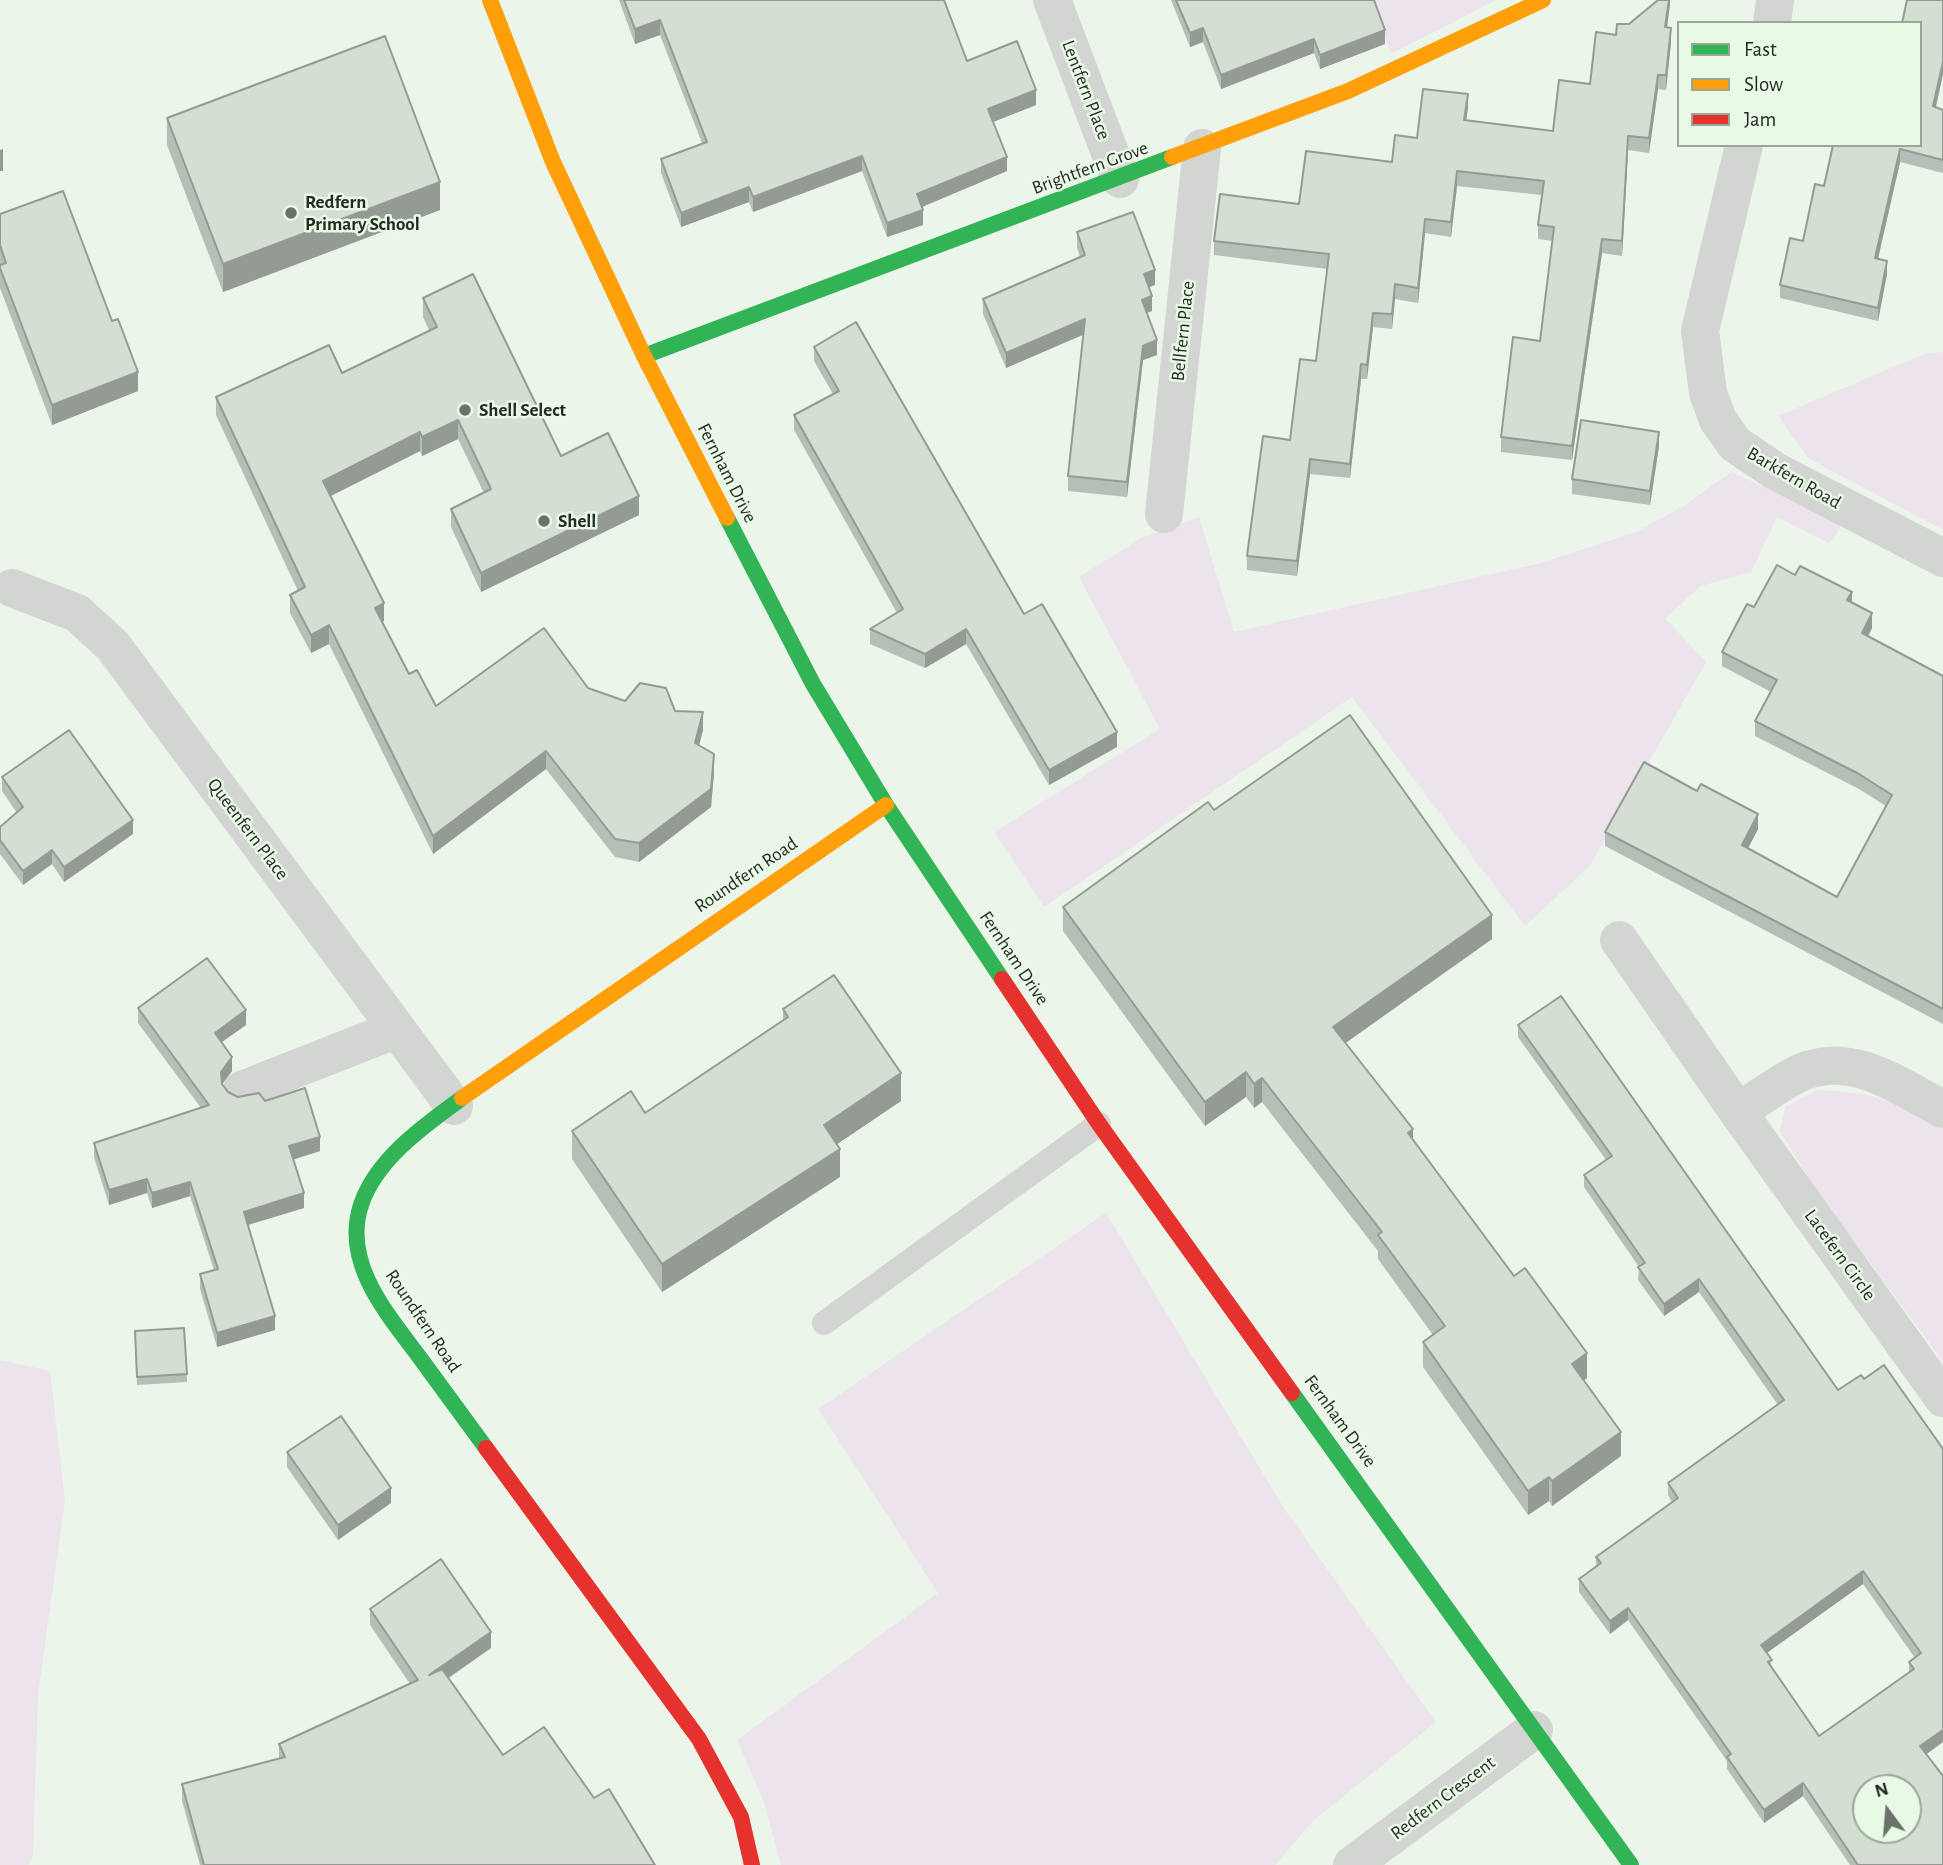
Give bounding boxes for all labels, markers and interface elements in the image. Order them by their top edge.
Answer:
legend [1677,21,1922,147]
street label: Lentfern Place [1057,37,1115,143]
text: Fast [1744,39,1777,60]
text: Slow [1744,74,1783,95]
text: Jam [1744,109,1776,130]
street label: Brightfern Grove [1029,136,1151,200]
place label: Redfern Primary School [305,191,420,235]
marker: Redfern Primary School [283,205,299,221]
street label: Bellfern Place [1166,280,1200,382]
place label: Shell Select [479,399,566,421]
marker: Shell Select [457,402,473,418]
street label: Fernham Drive [692,419,762,527]
street label: Barkfern Road [1743,442,1845,514]
place label: Shell [558,510,596,532]
marker: Shell [536,513,552,529]
street label: Queenfern Place [202,774,294,884]
street label: Roundfern Road [690,832,802,918]
street label: Fernham Drive [974,907,1054,1009]
street label: Lacefern Circle [1799,1205,1881,1305]
street label: Roundfern Road [380,1265,466,1377]
street label: Fernham Drive [1299,1370,1381,1472]
street label: Redfern Crescent [1386,1751,1500,1845]
north arrow [1852,1774,1922,1844]
text: N [1873,1779,1891,1801]

